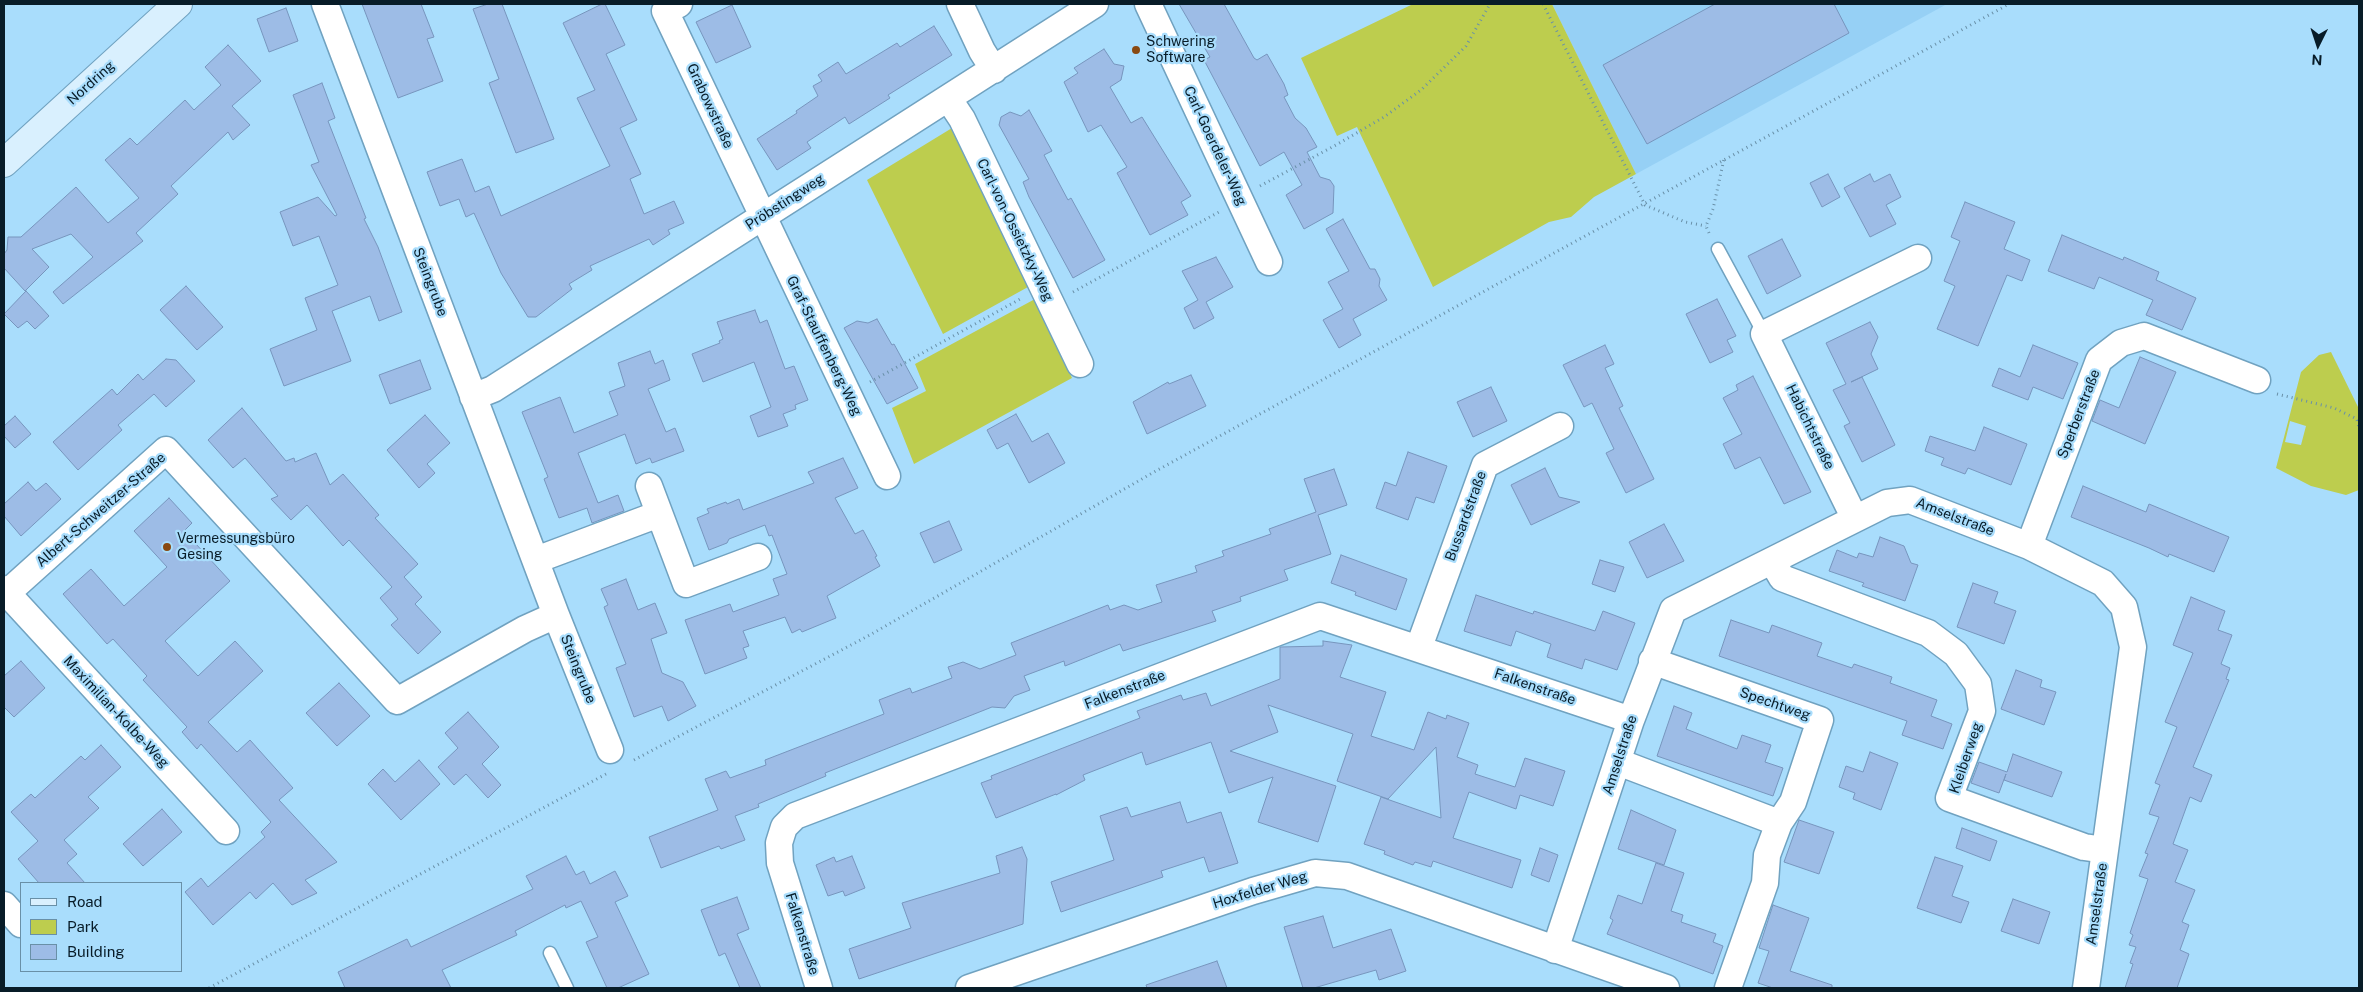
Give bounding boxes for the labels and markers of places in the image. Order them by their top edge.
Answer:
place label: Schwering Software [1146,34,1215,66]
marker: Schwering Software [1130,44,1142,56]
place label: Vermessungsbüro Gesing [177,531,295,564]
marker: Vermessungsbüro Gesing [161,541,173,553]

